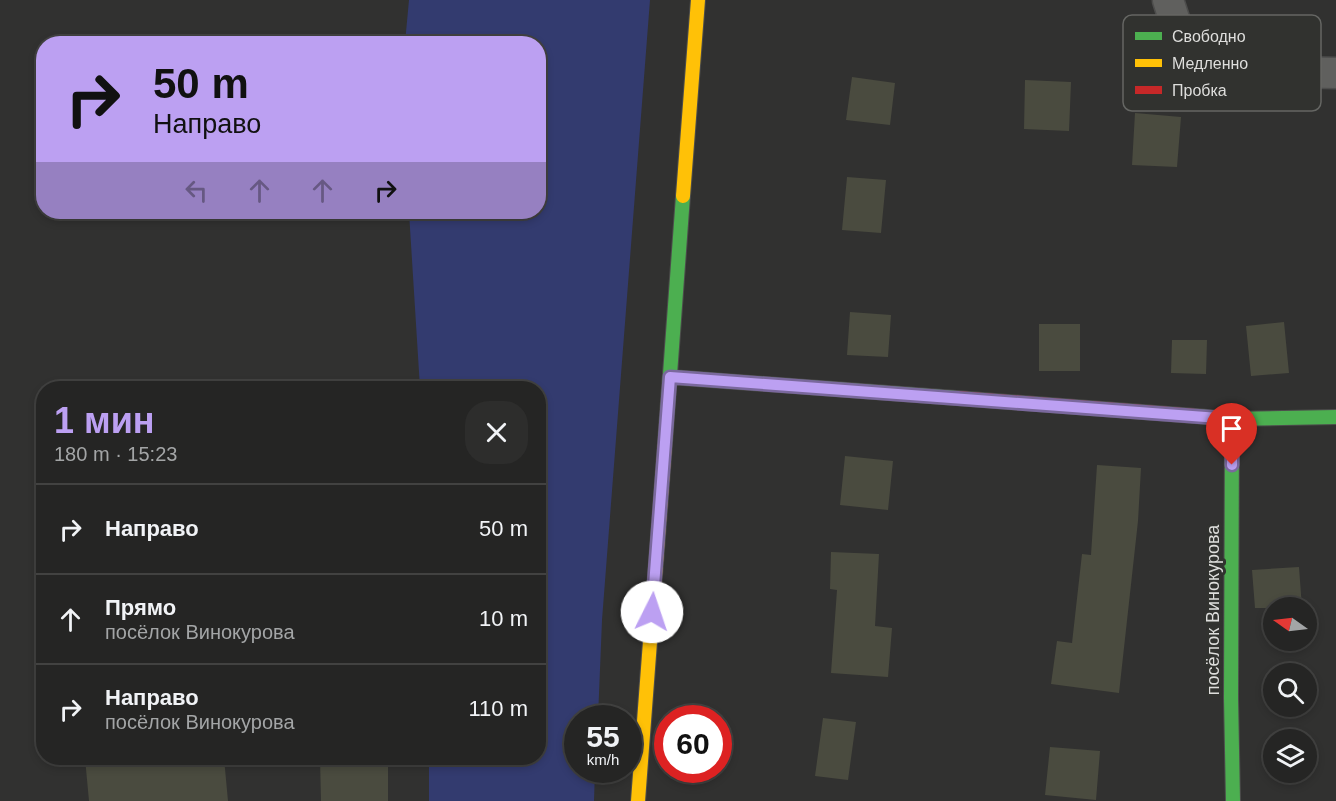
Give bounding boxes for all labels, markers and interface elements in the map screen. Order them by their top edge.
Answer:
legend [1123,15,1321,111]
text: Свободно [1172,28,1246,45]
text: Медленно [1172,55,1248,72]
icon: right [54,60,132,138]
text: 50 m [153,60,249,107]
text: Пробка [1172,82,1227,99]
text: Направо [153,109,261,139]
icon: left [180,174,213,207]
icon: ahead [243,174,276,207]
icon: ahead [306,174,339,207]
icon: right [369,174,402,207]
text: 1 мин [54,400,155,441]
button: close [465,401,528,464]
pin [1206,403,1257,465]
icon: arrive [1215,412,1248,445]
text: 180 m · 15:23 [54,443,177,465]
icon: right [54,513,87,546]
text: Направо [105,516,199,541]
text: 50 m [479,516,528,541]
street label: посёлок Винокурова [1203,524,1223,695]
position arrow [620,580,684,644]
text: Прямо [105,595,176,620]
north arrow [1263,597,1317,651]
map controls [1263,597,1317,783]
icon: ahead [54,603,87,636]
text: 10 m [479,606,528,631]
text: посёлок Винокурова [105,621,295,643]
button: search [1263,663,1317,717]
text: Направо [105,685,199,710]
icon: right [54,693,87,726]
text: 110 m [468,696,528,721]
speed limit sign: 60 [654,705,732,783]
text: посёлок Винокурова [105,711,295,733]
text: 55 [586,720,620,753]
button: layers [1263,729,1317,783]
text: km/h [587,751,619,768]

